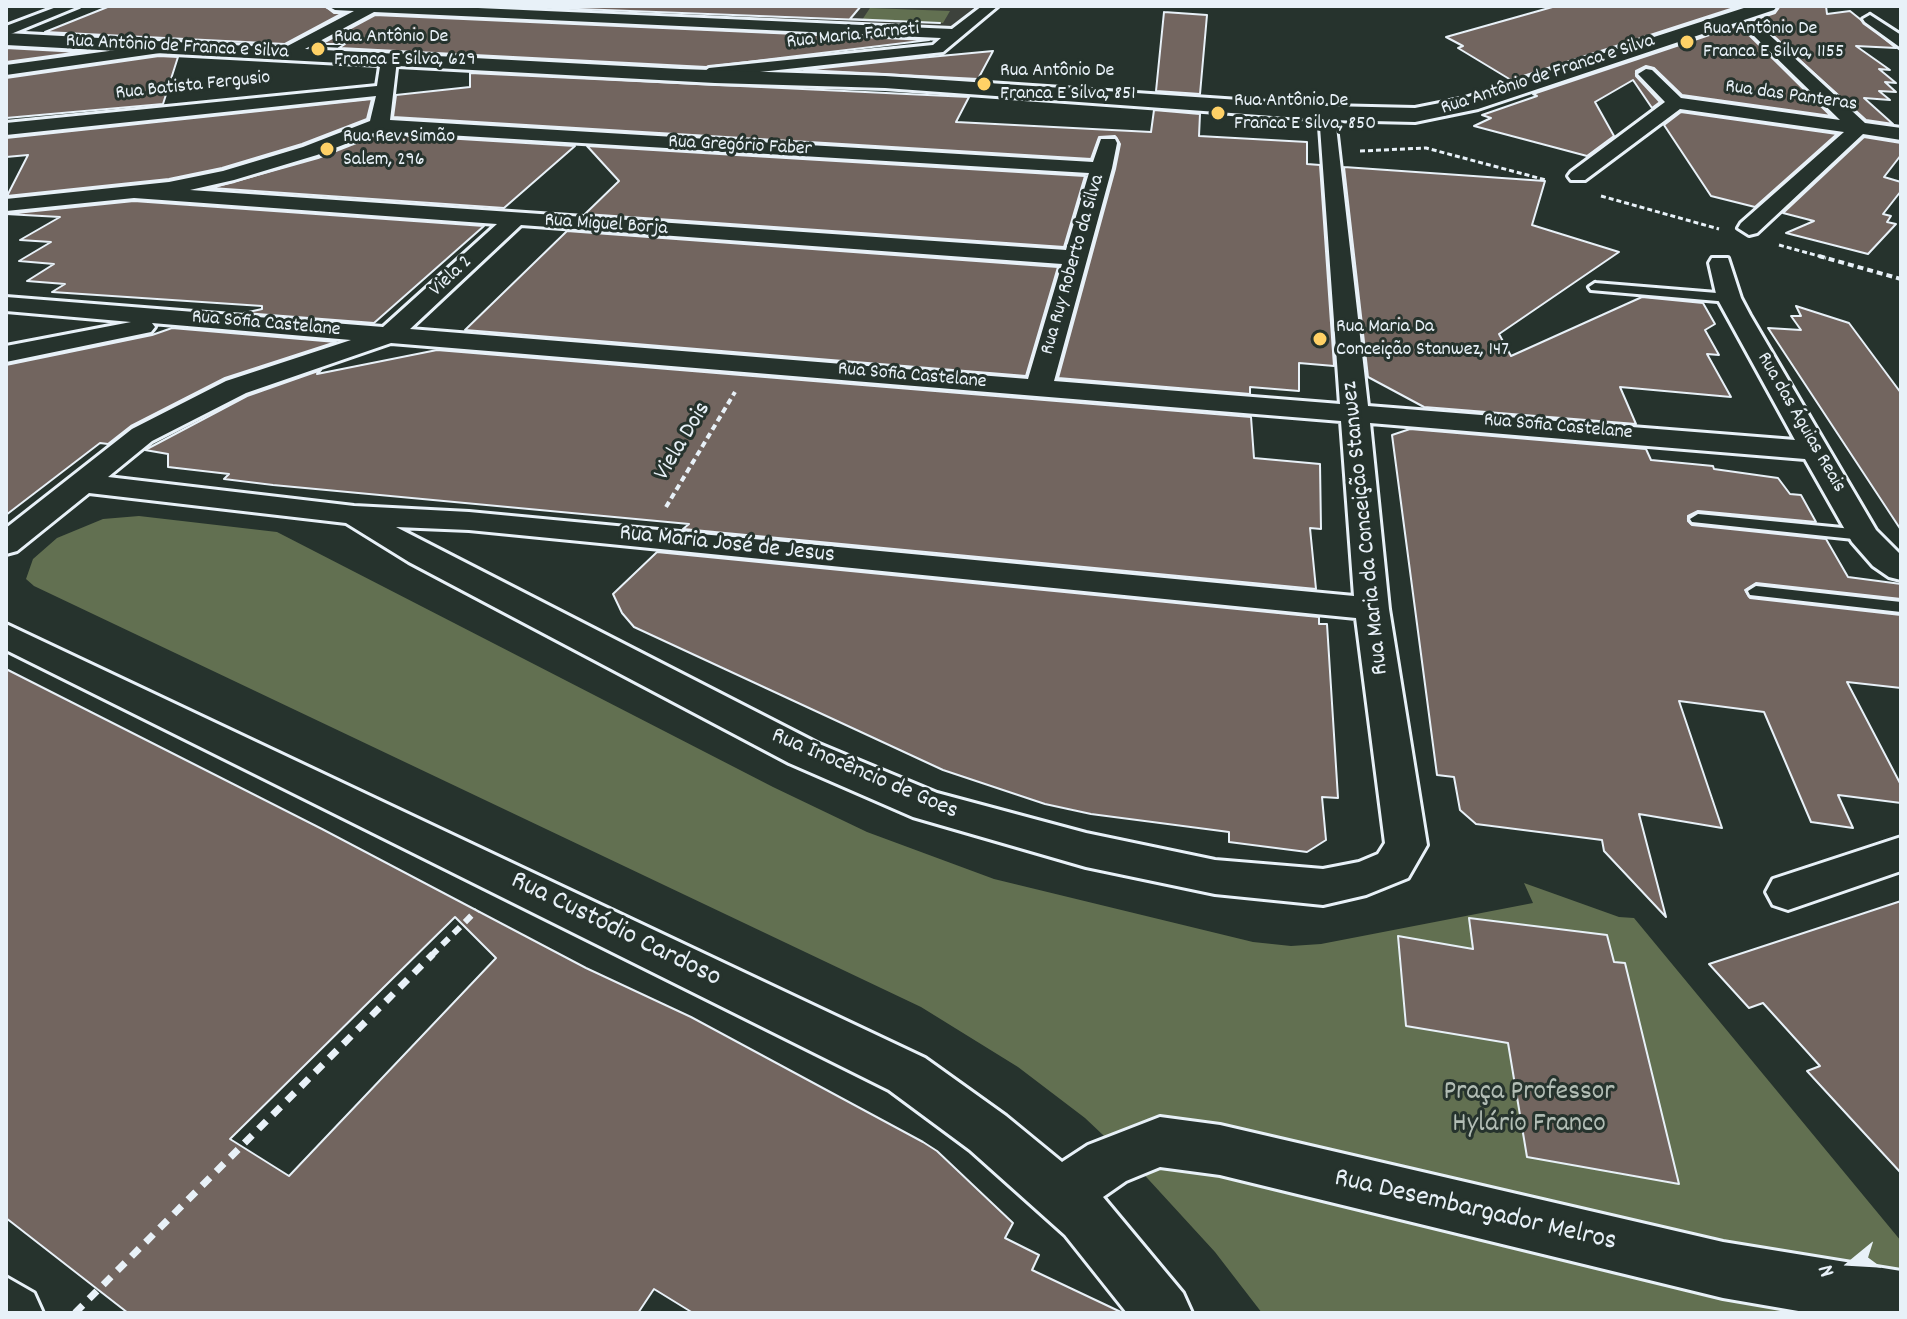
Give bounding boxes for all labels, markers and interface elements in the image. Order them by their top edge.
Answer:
street label: Rua Maria Farneti [785,18,921,56]
place label: Rua Antônio De Franca E Silva, 1155 [1703,18,1844,65]
place label: Rua Antônio De Franca E Silva, 629 [334,26,476,73]
street label: Rua Antônio de Franca e Silva [65,30,289,66]
street label: Rua Antônio de Franca e Silva [1438,30,1658,122]
marker: Rua Antônio De Franca E Silva, 1155 [1678,33,1696,51]
marker: Rua Antônio De Franca E Silva, 629 [309,40,327,58]
place label: Rua Antônio De Franca E Silva, 851 [1000,60,1136,107]
street label: Rua Batista Fergusio [114,67,272,107]
marker: Rua Antônio De Franca E Silva, 851 [975,75,993,93]
street label: Rua das Panteras [1723,76,1859,118]
place label: Rua Antônio De Franca E Silva, 850 [1234,90,1376,137]
marker: Rua Antônio De Franca E Silva, 850 [1209,104,1227,122]
place label: Rua Rev. Simão Salem, 296 [343,126,455,173]
street label: Rua Gregório Faber [667,131,813,163]
marker: Rua Rev. Simão Salem, 296 [318,140,336,158]
street label: Rua Ruy Roberto da Silva [1037,172,1111,358]
street label: Rua Miguel Borja [543,210,669,242]
street label: Viela 2 [426,251,478,303]
street label: Rua Sofia Castelane [191,307,341,343]
place label: Rua Maria Da Conceição Stanwez, 147 [1336,316,1509,363]
marker: Rua Maria Da Conceição Stanwez, 147 [1311,330,1329,348]
street label: Rua das Águias Reais [1750,349,1850,497]
street label: Rua Sofia Castelane [837,359,987,395]
street label: Rua Maria da Conceição Stanwez [1337,380,1397,676]
street label: Viela Dois [649,398,719,486]
street label: Rua Sofia Castelane [1483,410,1633,446]
street label: Rua Maria José de Jesus [618,520,836,572]
street label: Rua Inocêncio de Goes [766,723,962,827]
street label: Rua Custódio Cardoso [504,865,726,997]
park label: Praça Professor Hylário Franco [1443,1077,1615,1143]
street label: Rua Desembargador Melros [1331,1163,1619,1261]
north arrow [1811,1223,1891,1303]
text: N [1811,1261,1844,1281]

